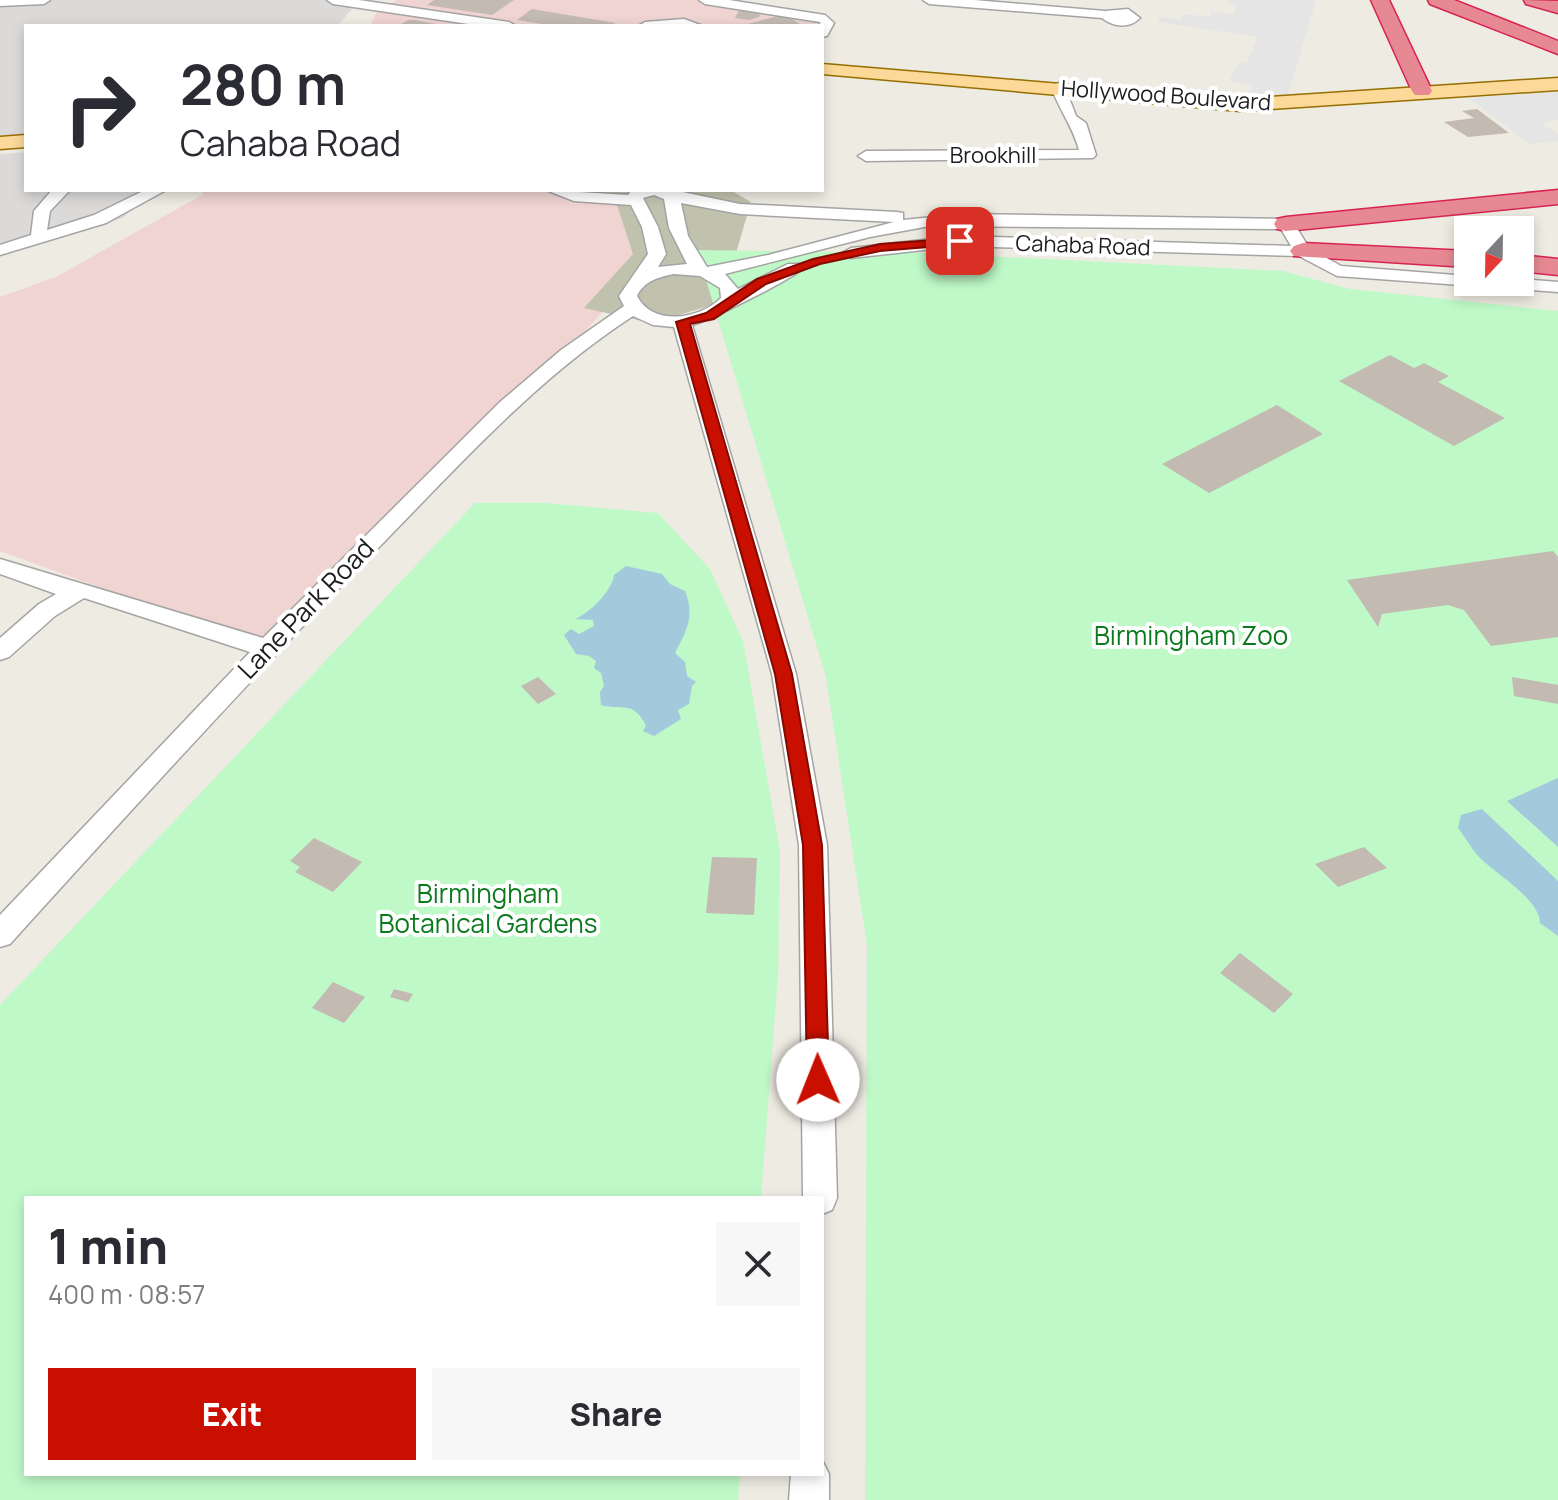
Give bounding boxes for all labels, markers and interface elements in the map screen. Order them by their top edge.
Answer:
text: 280 m [180,45,346,122]
icon: right [48,56,152,160]
street label: Hollywood Boulevard [1060,73,1272,117]
text: Cahaba Road [180,118,401,167]
street label: Brookhill [950,140,1036,170]
pin [926,207,994,275]
north arrow [1454,216,1534,296]
map controls [1454,216,1534,296]
icon: arrive [938,219,982,263]
street label: Cahaba Road [1015,228,1151,262]
street label: Lane Park Road [229,530,381,686]
park label: Birmingham Zoo [1094,617,1288,653]
park label: Birmingham Botanical Gardens [379,875,597,941]
position arrow [776,1038,860,1122]
text: 1 min [48,1213,168,1278]
button: close [716,1222,800,1306]
text: 400 m · 08:57 [48,1276,205,1312]
button: Exit [48,1368,416,1460]
button: Share [432,1368,800,1460]

